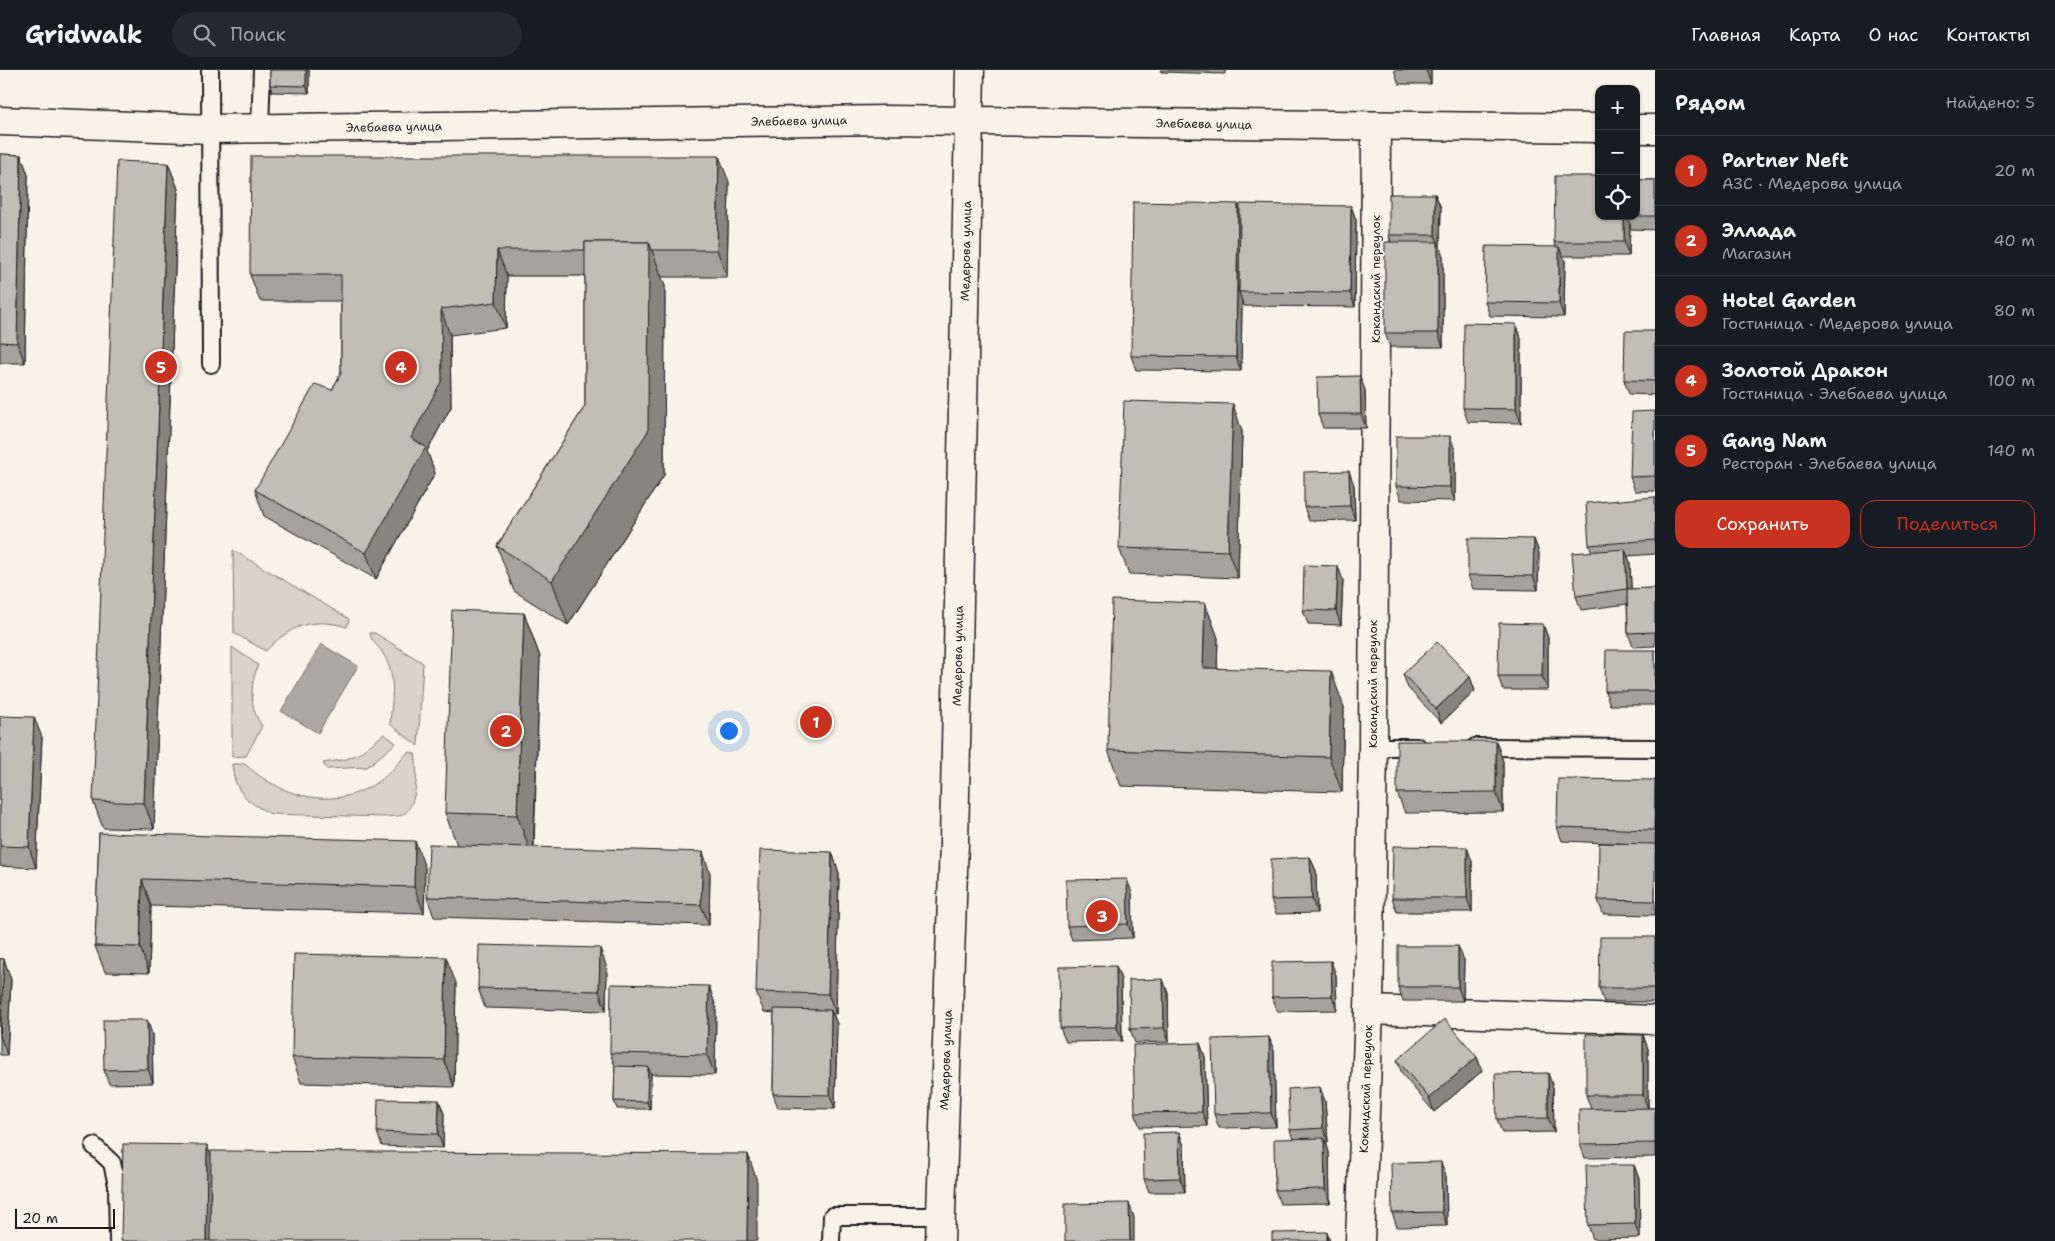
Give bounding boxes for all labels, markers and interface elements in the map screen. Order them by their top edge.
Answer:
search box [172,12,522,57]
text: Gridwalk [25,19,142,51]
icon: search [190,21,218,49]
text: Поиск [230,22,286,47]
text: Главная [1691,23,1761,47]
text: Карта [1789,23,1841,47]
text: О нас [1869,23,1918,47]
text: Контакты [1946,23,2030,47]
map controls [1595,85,1640,220]
button: + [1595,85,1640,130]
text: Рядом [1675,89,1745,117]
text: Найдено: 5 [1946,92,2035,113]
street label: Элебаева улица [751,112,848,130]
street label: Элебаева улица [1156,115,1253,133]
street label: Элебаева улица [346,118,443,136]
button: − [1595,130,1640,175]
text: Partner Neft [1722,148,1849,173]
text: 1 [1687,160,1695,181]
text: 20 m [1994,160,2035,181]
text: АЗС · Медерова улица [1722,173,1902,194]
button: locate [1595,175,1640,220]
street label: Медерова улица [957,200,975,301]
street label: Кокандский переулок [1368,214,1384,343]
text: Эллада [1722,218,1796,243]
text: 2 [1685,230,1697,251]
text: 40 m [1993,230,2035,251]
text: Магазин [1722,243,1791,264]
text: Hotel Garden [1722,288,1856,313]
text: 3 [1685,300,1697,321]
text: 80 m [1994,300,2035,321]
text: Гостиница · Медерова улица [1722,313,1953,334]
pin: 5 [145,348,177,386]
pin: 4 [385,348,417,386]
text: Золотой Дракон [1722,358,1888,383]
text: 4 [1685,370,1697,391]
text: 100 m [1987,370,2035,391]
text: Гостиница · Элебаева улица [1722,383,1947,404]
text: Gang Nam [1722,428,1827,453]
text: 5 [1686,440,1696,461]
text: 140 m [1988,440,2035,461]
text: Ресторан · Элебаева улица [1722,453,1937,474]
button: Сохранить [1675,500,1850,548]
button: Поделиться [1860,500,2035,548]
street label: Медерова улица [949,605,967,706]
street label: Кокандский переулок [1365,619,1381,748]
pin: 1 [800,703,832,741]
pin: 2 [490,712,522,750]
your location [716,718,742,744]
pin: 3 [1086,897,1118,935]
street label: Медерова улица [936,1009,956,1110]
street label: Кокандский переулок [1356,1024,1376,1153]
scale bar [15,1206,115,1229]
text: 20 m [22,1209,58,1227]

